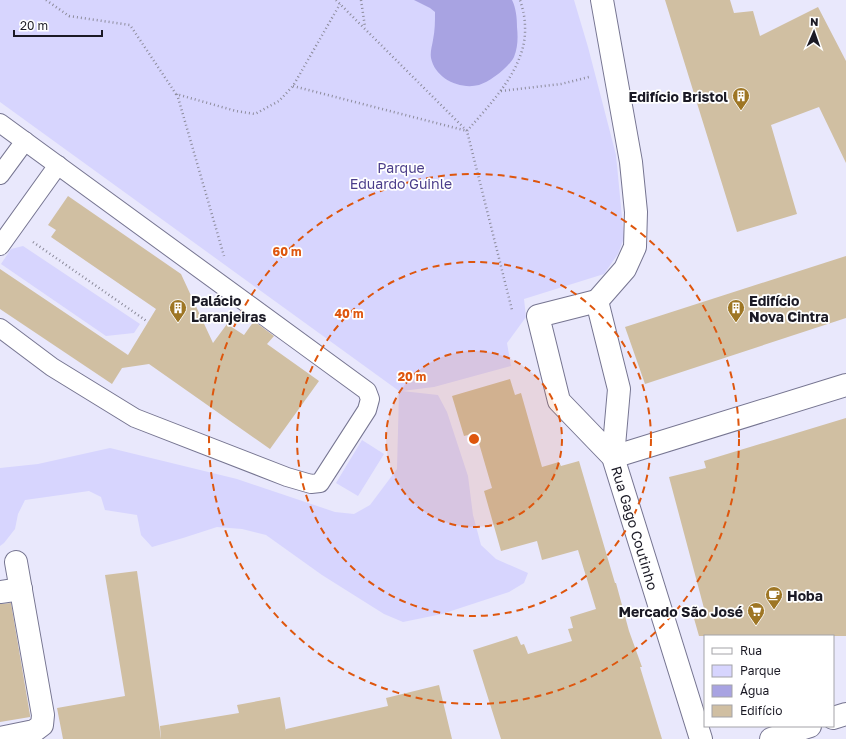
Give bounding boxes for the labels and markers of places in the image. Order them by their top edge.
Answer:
building icon: Edifício Bristol [731,86,751,111]
place label: Edifício Bristol [629,88,728,105]
place label: Palácio Laranjeiras [191,292,266,325]
place label: Edifício Nova Cintra [749,292,829,325]
building icon: Palácio Laranjeiras [168,298,188,323]
building icon: Edifício Nova Cintra [726,298,746,323]
centre of rings [467,432,481,446]
cafe icon: Hoba [764,585,784,610]
place label: Hoba [787,587,823,604]
supermarket icon: Mercado São José [746,601,766,626]
place label: Mercado São José [618,603,743,620]

